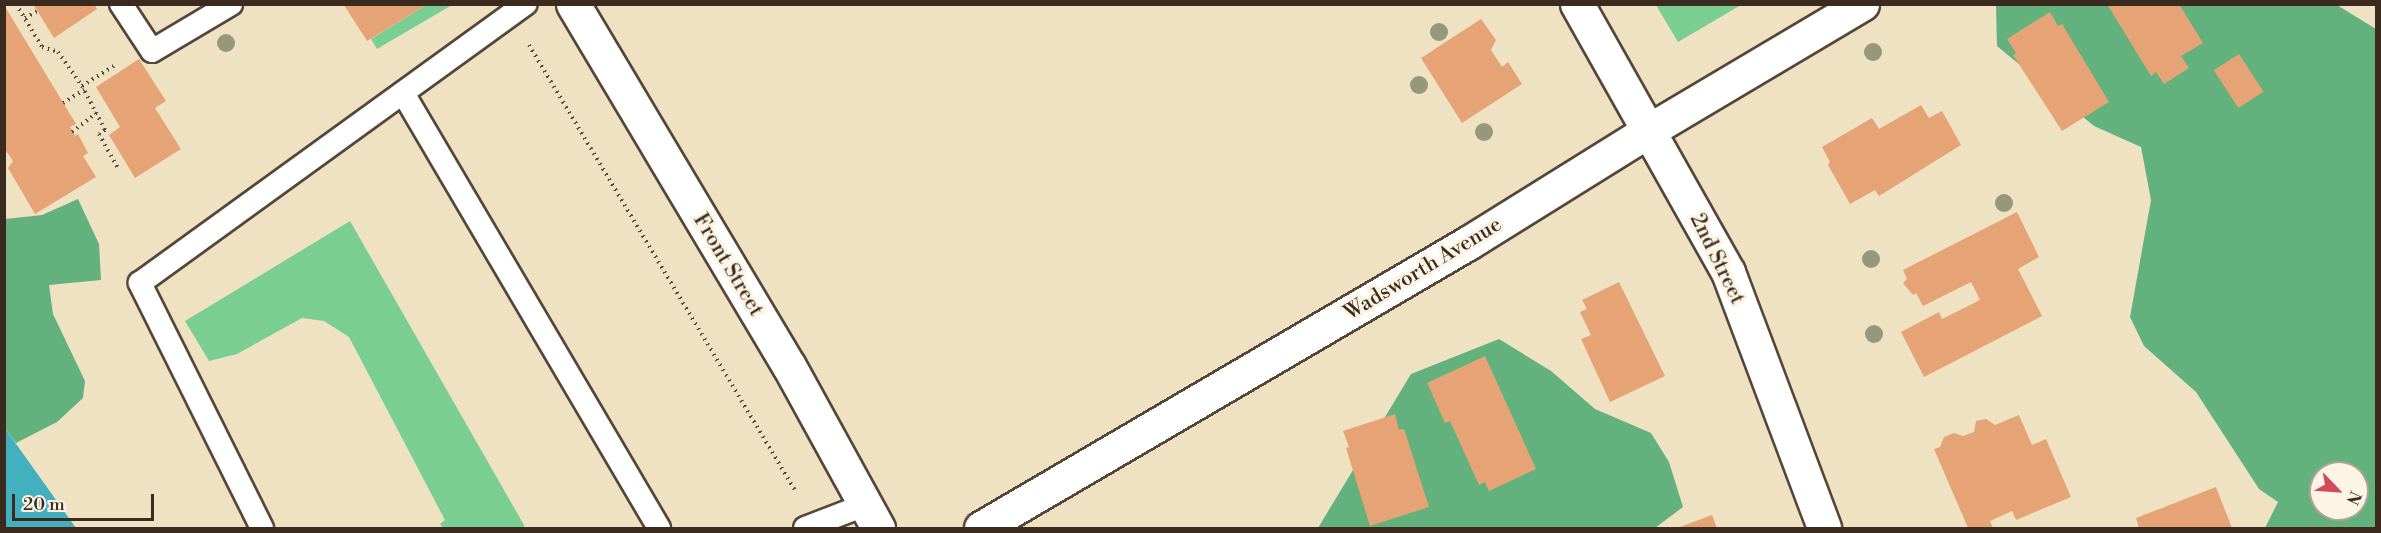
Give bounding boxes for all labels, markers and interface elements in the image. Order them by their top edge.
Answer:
street label: Front Street [687,209,769,321]
street label: 2nd Street [1684,210,1750,308]
street label: Wadsworth Avenue [1340,212,1506,326]
north arrow [2309,461,2369,521]
scale bar [15,482,158,520]
text: N [2342,488,2365,508]
text: 20 m [23,493,65,516]

